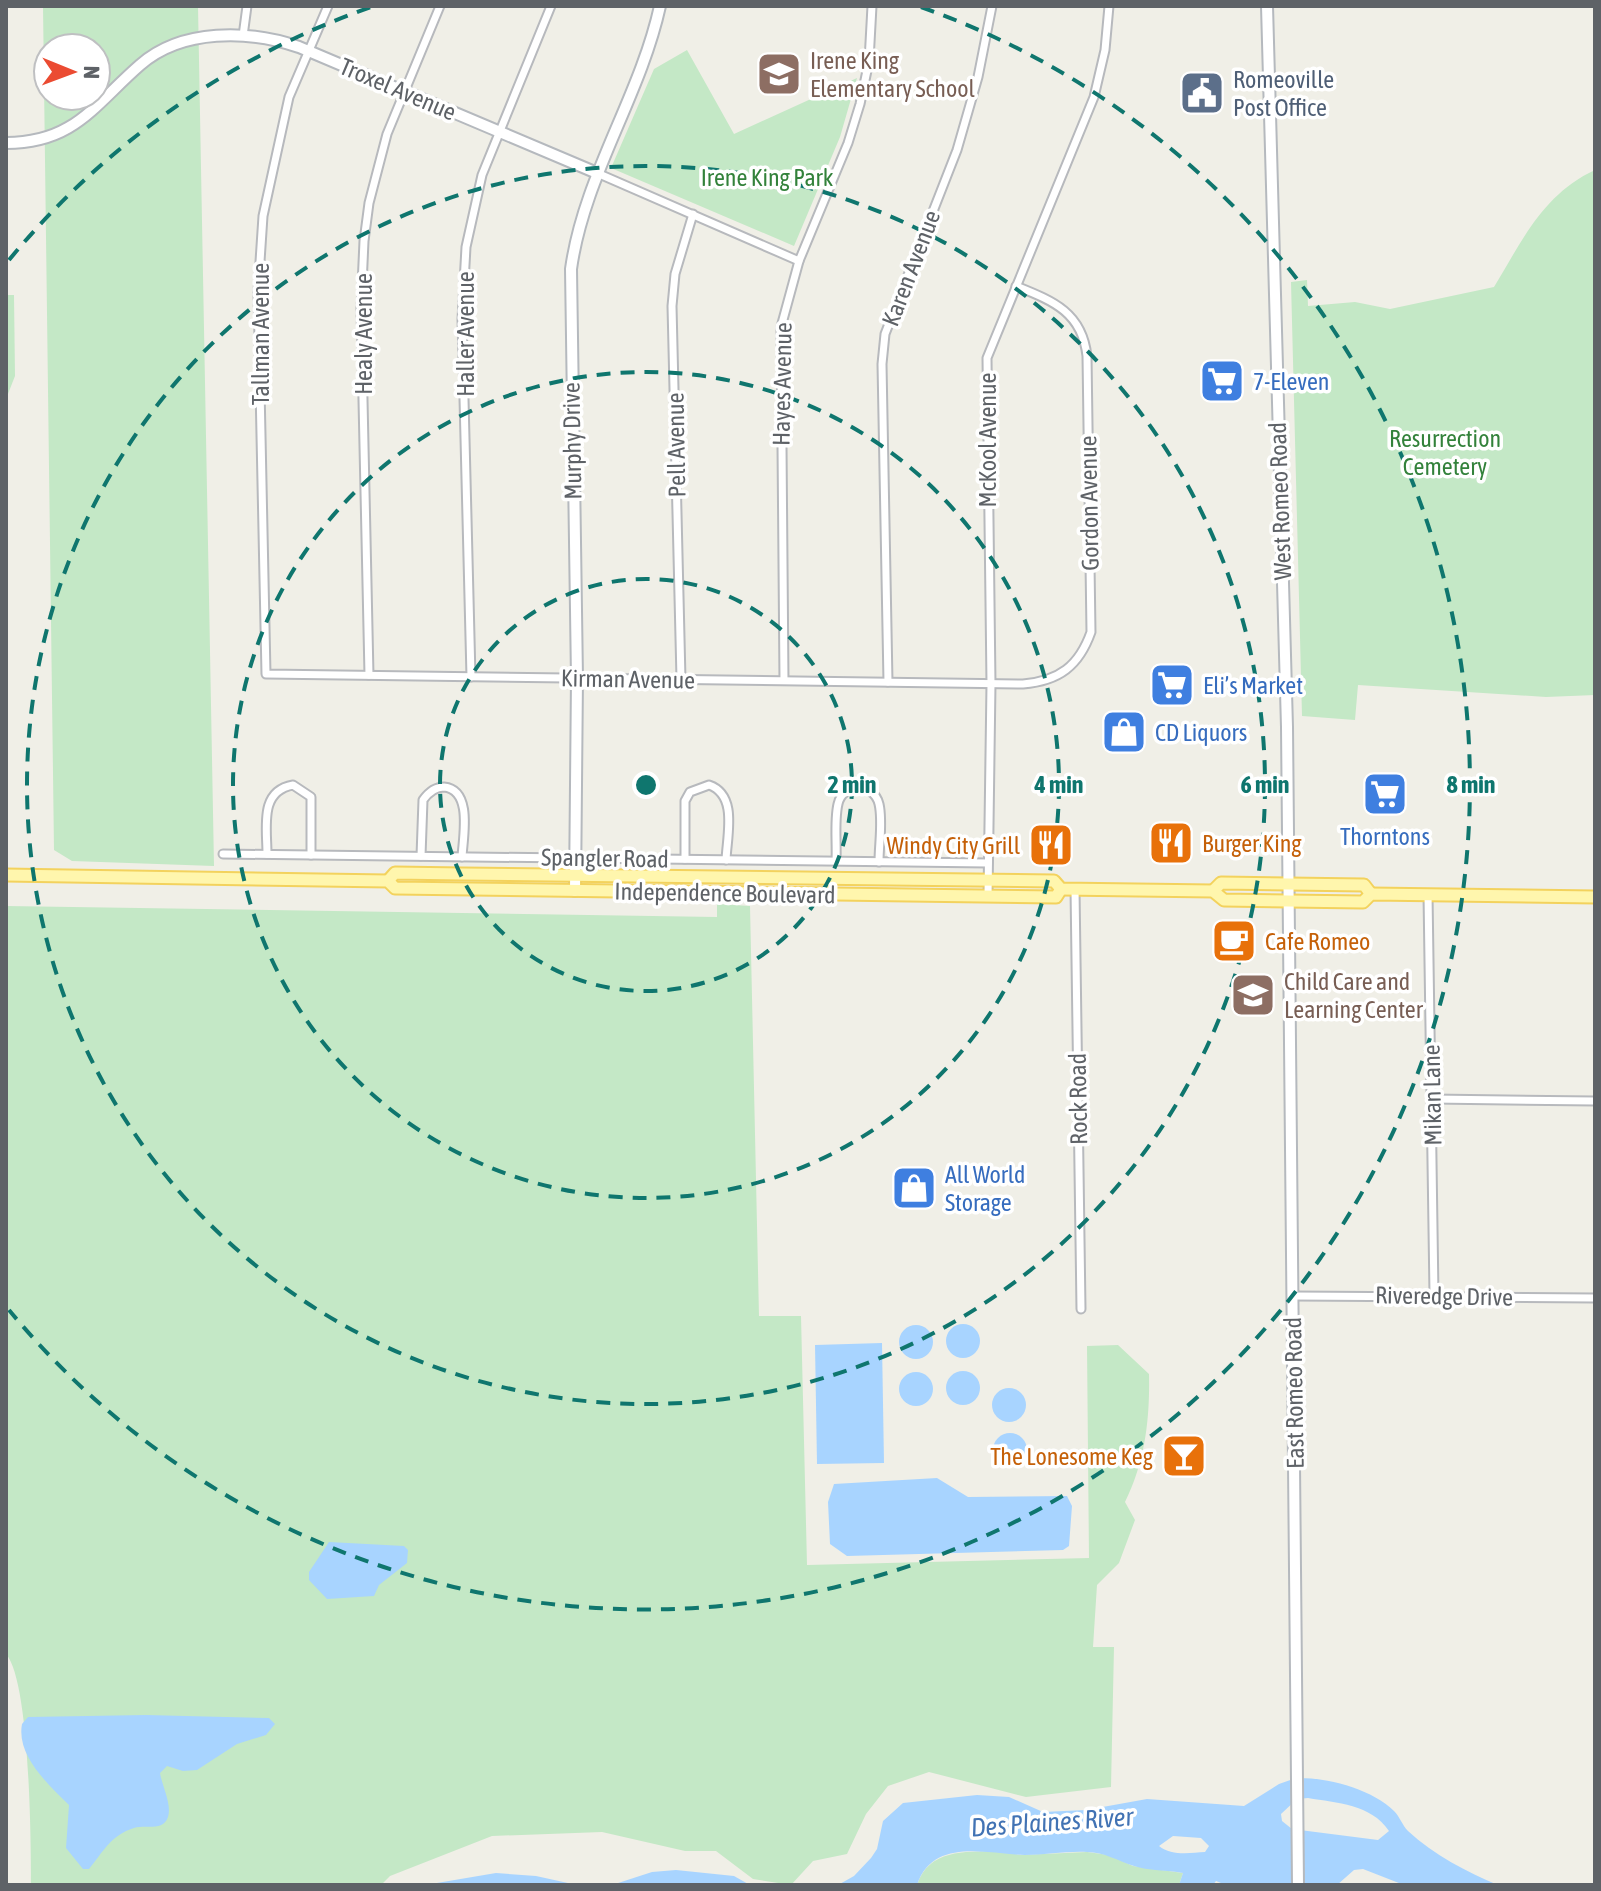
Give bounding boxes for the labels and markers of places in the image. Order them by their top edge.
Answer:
place label: Irene King Elementary School [810,47,976,102]
school or university icon: Irene King Elementary School [755,50,803,98]
place label: Romeoville Post Office [1233,66,1334,121]
public building icon: Romeoville Post Office [1178,69,1226,117]
supermarket icon: 7-Eleven [1198,357,1246,405]
place label: 7-Eleven [1253,368,1329,395]
supermarket icon: Eli’s Market [1148,661,1196,709]
place label: Eli’s Market [1203,672,1303,699]
shop icon: CD Liquors [1100,708,1148,756]
place label: CD Liquors [1155,719,1247,746]
supermarket icon: Thorntons [1361,770,1409,818]
centre of rings [632,771,660,799]
restaurant icon: Burger King [1147,819,1195,867]
restaurant icon: Windy City Grill [1027,821,1075,869]
place label: Thorntons [1340,823,1430,850]
place label: Burger King [1202,830,1302,857]
place label: Windy City Grill [886,832,1021,859]
cafe icon: Cafe Romeo [1210,917,1258,965]
place label: Cafe Romeo [1265,928,1370,955]
place label: Child Care and Learning Center [1284,968,1424,1023]
school or university icon: Child Care and Learning Center [1229,971,1277,1019]
place label: All World Storage [945,1161,1025,1216]
shop icon: All World Storage [890,1164,938,1212]
bar icon: The Lonesome Keg [1160,1432,1208,1480]
place label: The Lonesome Keg [990,1443,1154,1470]

